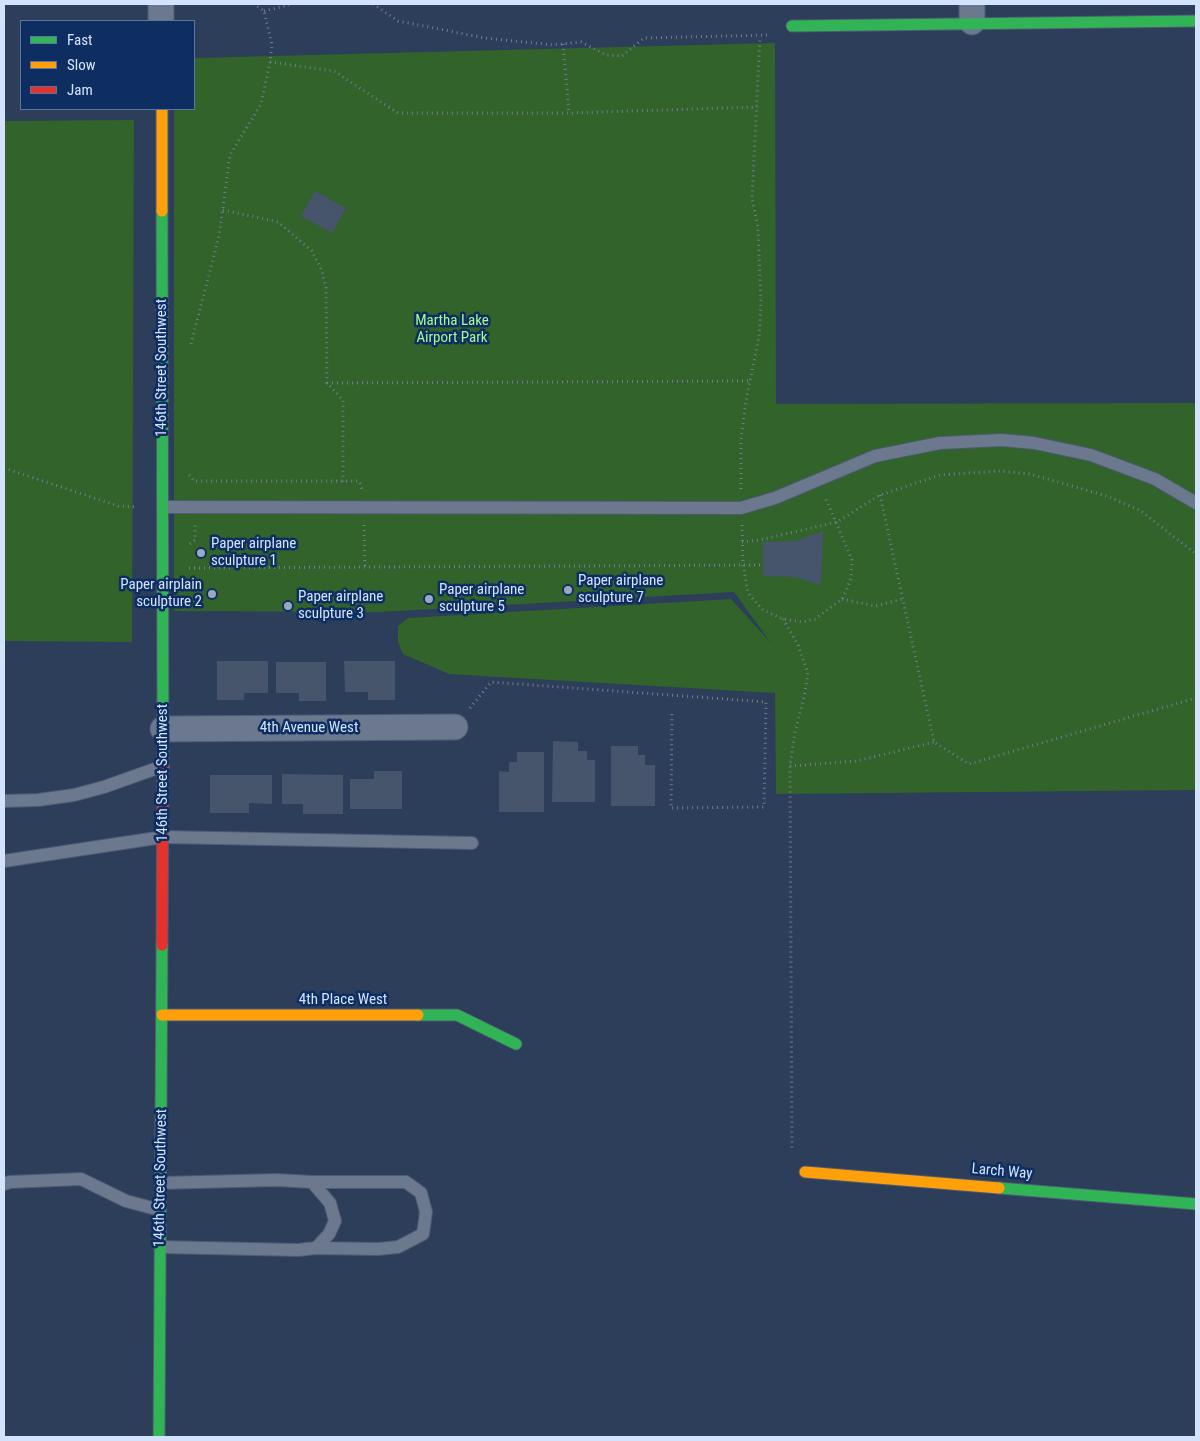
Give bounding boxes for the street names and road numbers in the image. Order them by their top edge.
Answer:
street label: 146th Street Southwest [153,299,171,437]
street label: 146th Street Southwest [154,704,172,842]
street label: 4th Avenue West [260,719,358,737]
street label: 4th Place West [299,991,387,1009]
street label: 146th Street Southwest [151,1109,171,1247]
street label: Larch Way [971,1160,1033,1184]

